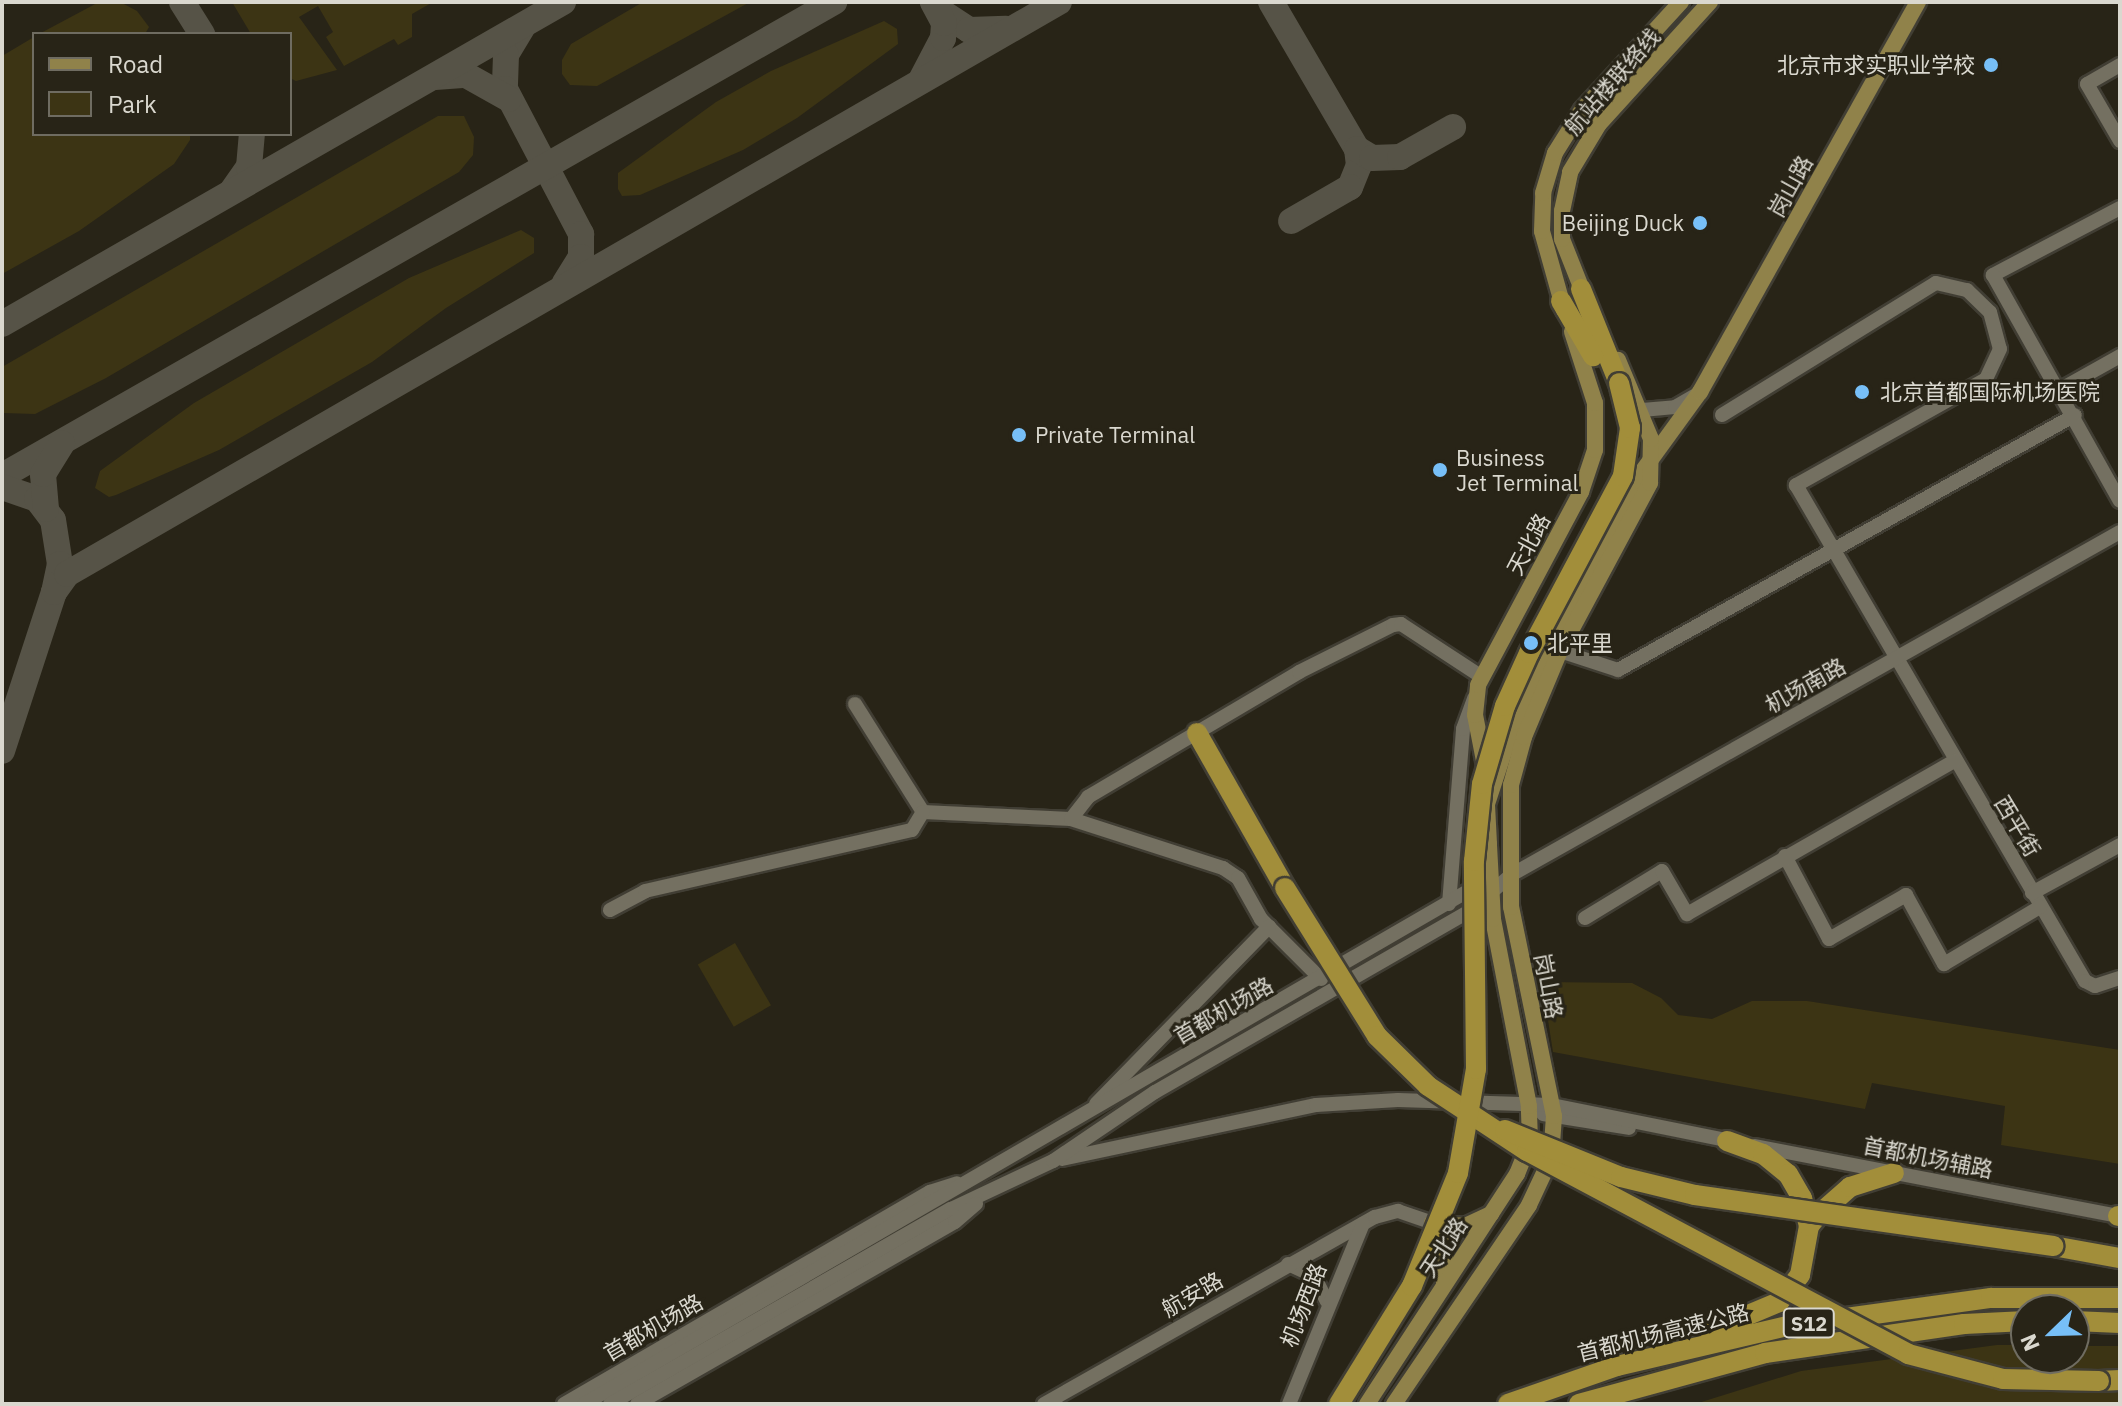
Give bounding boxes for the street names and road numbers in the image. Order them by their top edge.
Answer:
street label: 航站楼联络线 [1559,23,1665,139]
street label: 岗山路 [1762,151,1818,221]
street label: 天北路 [1501,509,1555,579]
street label: 机场南路 [1760,652,1850,718]
street label: 西平街 [1990,791,2046,861]
street label: 岗山路 [1530,951,1568,1021]
street label: 首都机场路 [1169,971,1277,1049]
street label: 首都机场辅路 [1861,1131,1995,1183]
street label: 天北路 [1414,1212,1472,1282]
street label: 机场西路 [1275,1259,1331,1351]
street label: 航安路 [1157,1266,1227,1322]
street label: 首都机场路 [599,1288,707,1366]
street label: 首都机场高速公路 [1574,1298,1752,1366]
road number: S12 [1781,1307,1837,1339]

